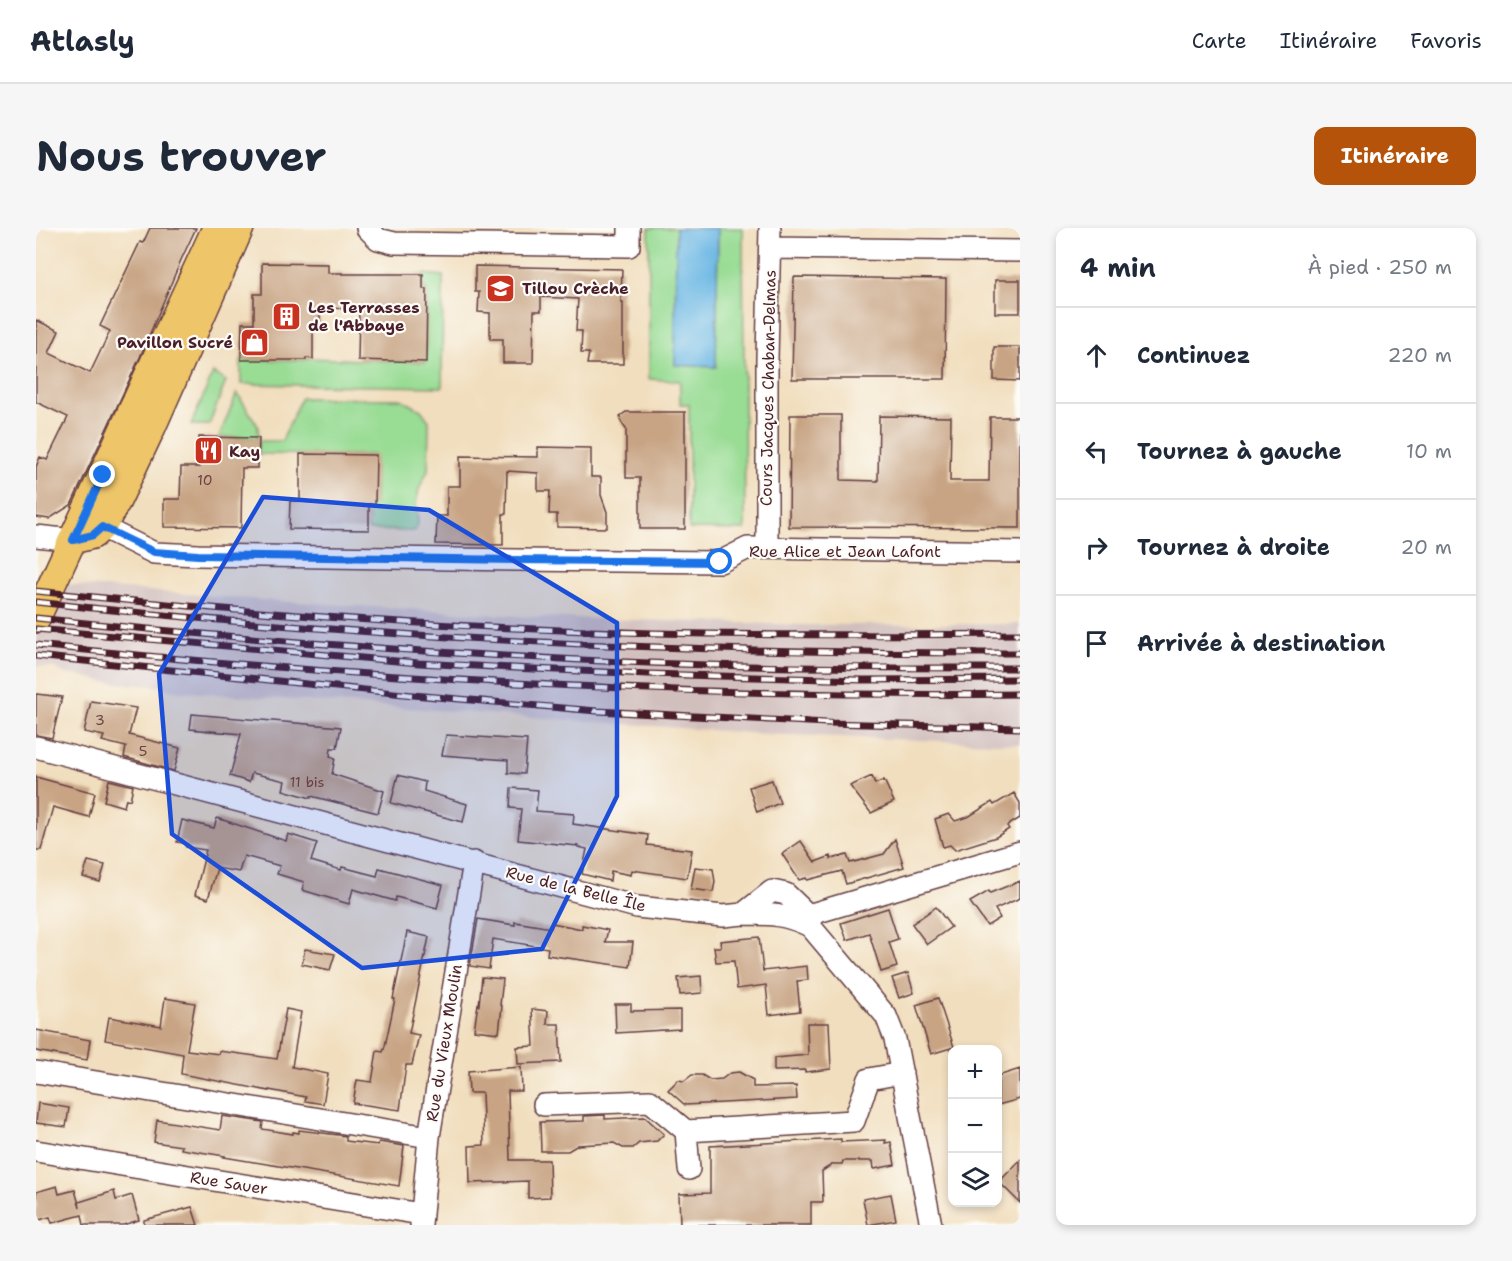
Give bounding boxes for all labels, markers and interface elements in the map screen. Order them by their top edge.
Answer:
text: Atlasly [30,22,135,60]
text: Carte [1192,27,1247,55]
text: Itinéraire [1280,27,1377,55]
text: Favoris [1410,27,1482,55]
button: Itinéraire [1314,127,1476,185]
text: Nous trouver [36,128,326,184]
text: 4 min [1080,250,1156,285]
text: À pied · 250 m [1307,254,1452,280]
street label: Cours Jacques Chaban-Delmas [755,270,781,506]
school or university icon: Tillou Crèche [485,272,517,304]
place label: Tillou Crèche [522,278,629,299]
place label: Les Terrasses de l'Abbaye [308,297,420,336]
building icon: Les Terrasses de l'Abbaye [271,300,303,332]
shop icon: Pavillon Sucré [238,326,270,358]
place label: Pavillon Sucré [117,332,233,353]
icon: ahead [1080,339,1113,372]
text: Continuez [1137,341,1250,370]
text: 220 m [1388,342,1452,368]
restaurant icon: Kay [192,435,224,467]
icon: left [1080,435,1113,468]
text: Tournez à gauche [1137,437,1342,466]
text: 10 m [1406,438,1452,464]
place label: Kay [229,441,260,462]
route end [89,461,115,487]
house number: 10 [197,471,213,489]
icon: right [1080,531,1113,564]
text: Tournez à droite [1137,533,1330,562]
text: 20 m [1401,534,1452,560]
street label: Rue Alice et Jean Lafont [749,541,941,562]
route start [706,548,732,574]
icon: arrive [1080,627,1113,660]
text: Arrivée à destination [1137,629,1385,658]
house number: 3 [95,711,105,729]
house number: 5 [139,742,147,760]
house number: 11 bis [290,773,324,791]
street label: Rue de la Belle Île [504,861,648,917]
street label: Rue du Vieux Moulin [421,963,467,1123]
map controls [948,1045,1002,1207]
button: + [948,1045,1002,1099]
button: − [948,1099,1002,1153]
button: layers [948,1153,1002,1207]
street label: Rue Sauer [189,1167,269,1199]

